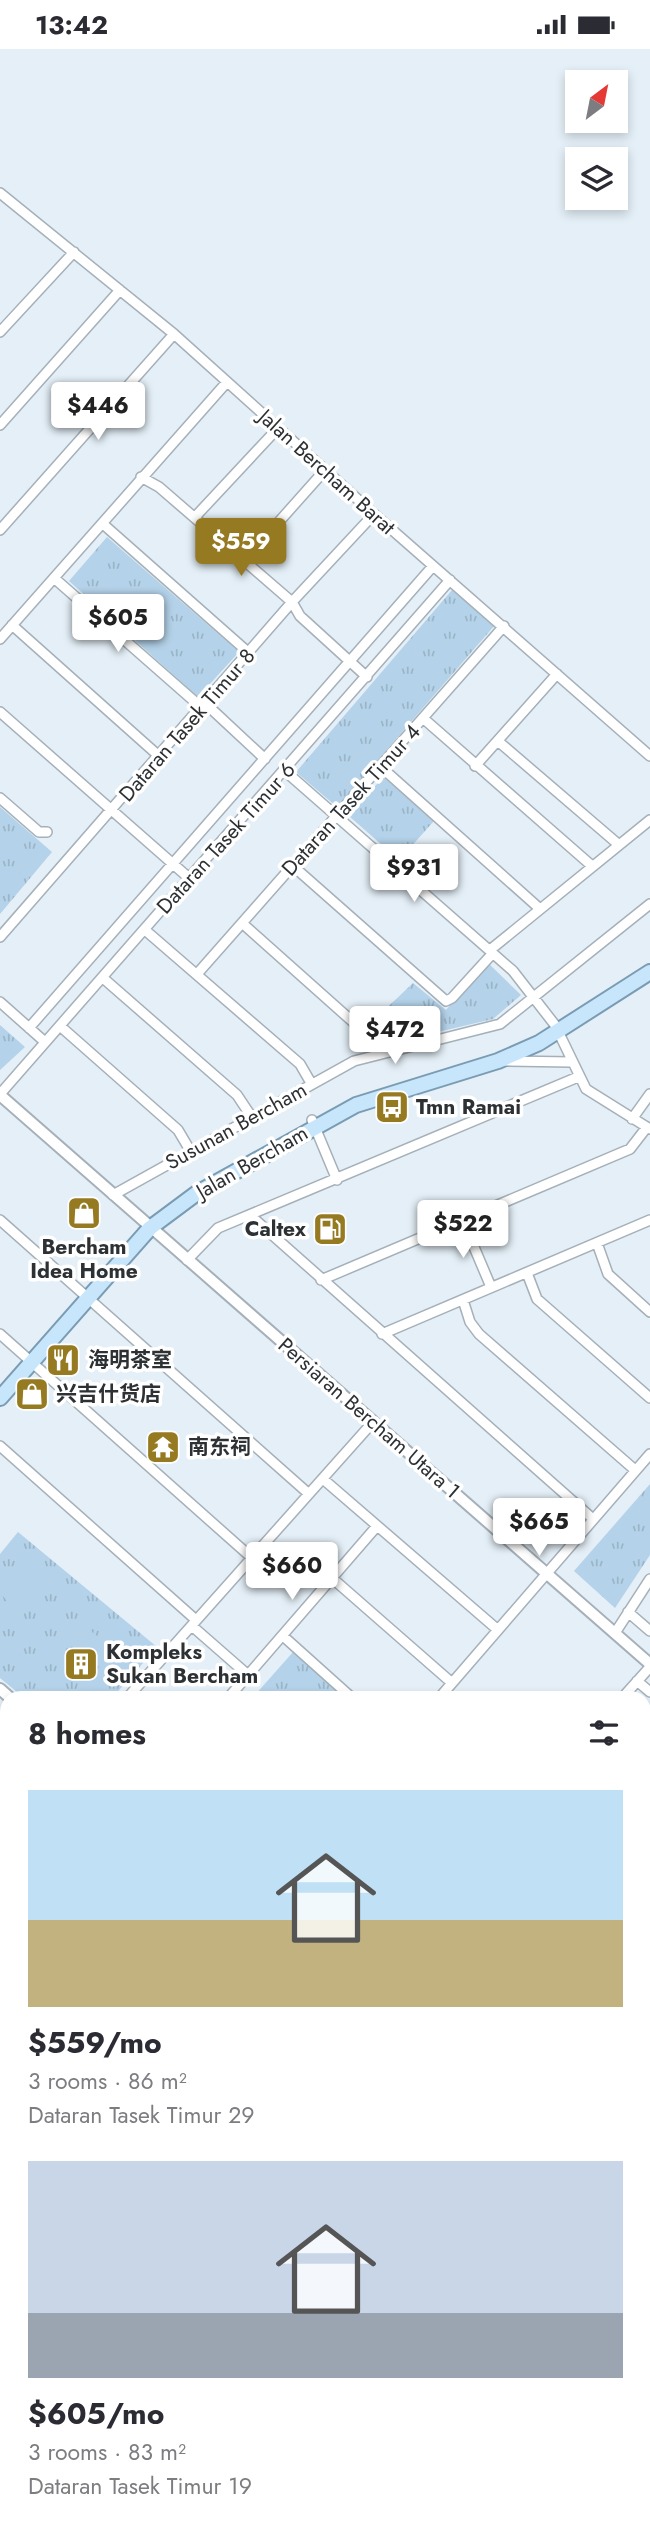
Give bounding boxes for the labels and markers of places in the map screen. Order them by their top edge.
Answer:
pin: $446 [57,383,139,442]
pin: $559 [200,519,282,578]
pin: $605 [77,595,159,654]
pin: $931 [373,845,455,904]
pin: $472 [354,1007,436,1066]
bus stop icon: Tmn Ramai [373,1088,411,1126]
place label: Tmn Ramai [416,1092,521,1122]
shop icon: Bercham Idea Home [65,1194,103,1232]
pin: $522 [422,1201,504,1260]
fuel station icon: Caltex [311,1210,349,1248]
place label: Caltex [245,1214,307,1244]
place label: Bercham Idea Home [30,1232,138,1286]
restaurant icon: 海明茶室 [44,1341,82,1379]
place label: 海明茶室 [88,1345,172,1375]
shop icon: 兴吉什货店 [13,1375,51,1413]
place label: 兴吉什货店 [56,1379,161,1409]
temple icon: 南东祠 [144,1428,182,1466]
place label: 南东祠 [188,1432,251,1462]
pin: $665 [498,1499,580,1558]
pin: $660 [251,1543,333,1602]
place label: Kompleks Sukan Bercham [106,1637,258,1691]
building icon: Kompleks Sukan Bercham [62,1645,100,1683]

